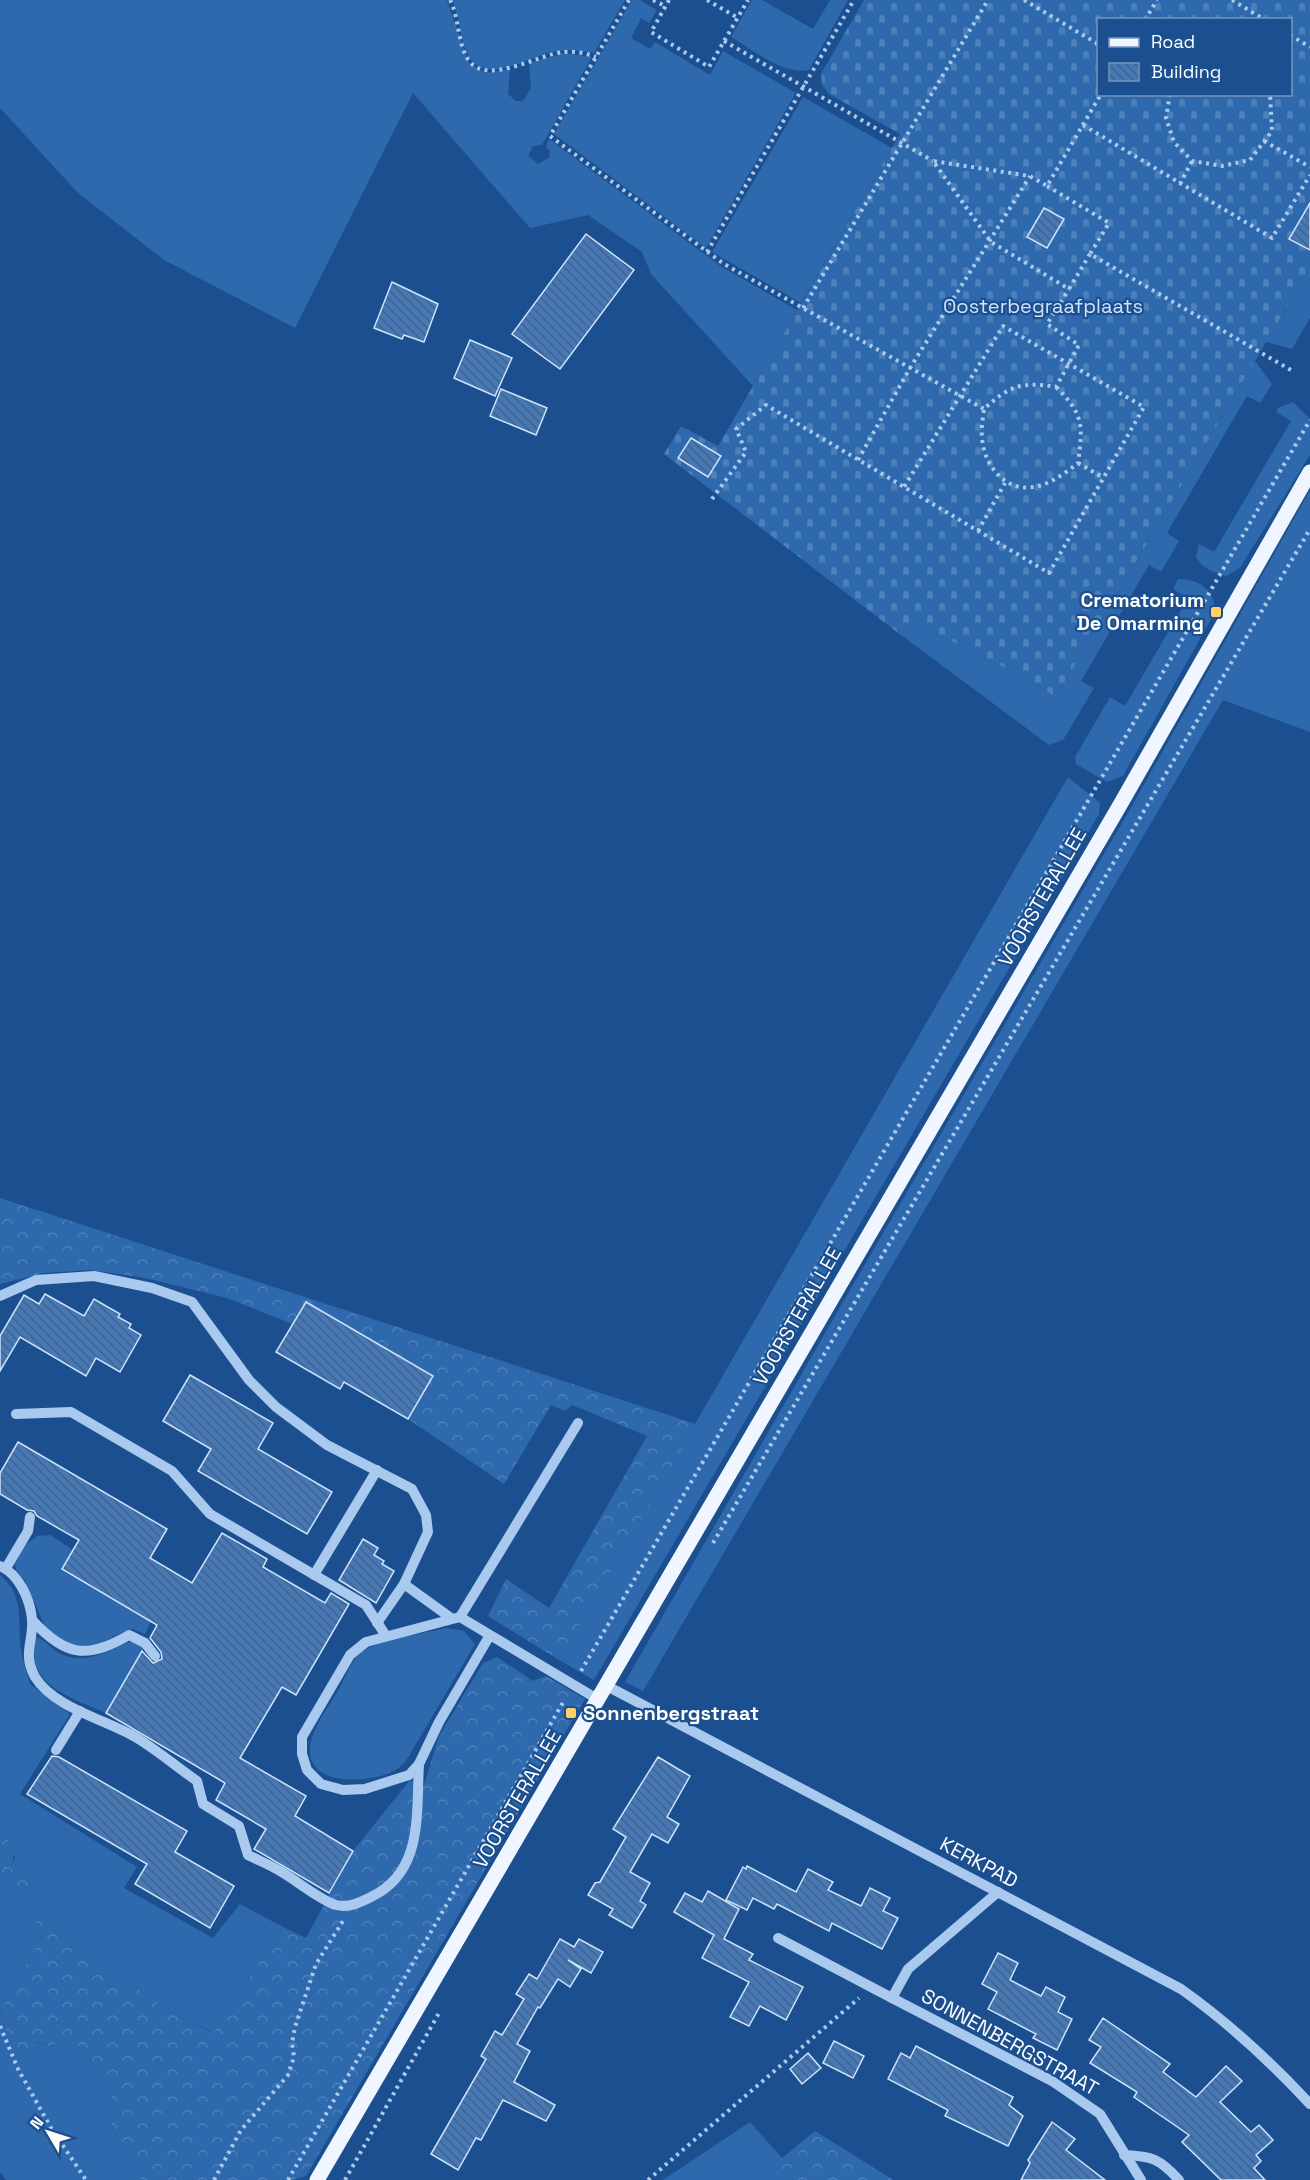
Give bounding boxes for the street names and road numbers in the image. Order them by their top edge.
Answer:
street label: VOORSTERALLEE [992,823,1092,971]
street label: VOORSTERALLEE [747,1242,847,1390]
street label: VOORSTERALLEE [467,1725,567,1873]
street label: KERKPAD [935,1831,1023,1893]
street label: SONNENBERGSTRAAT [917,1983,1103,2102]

